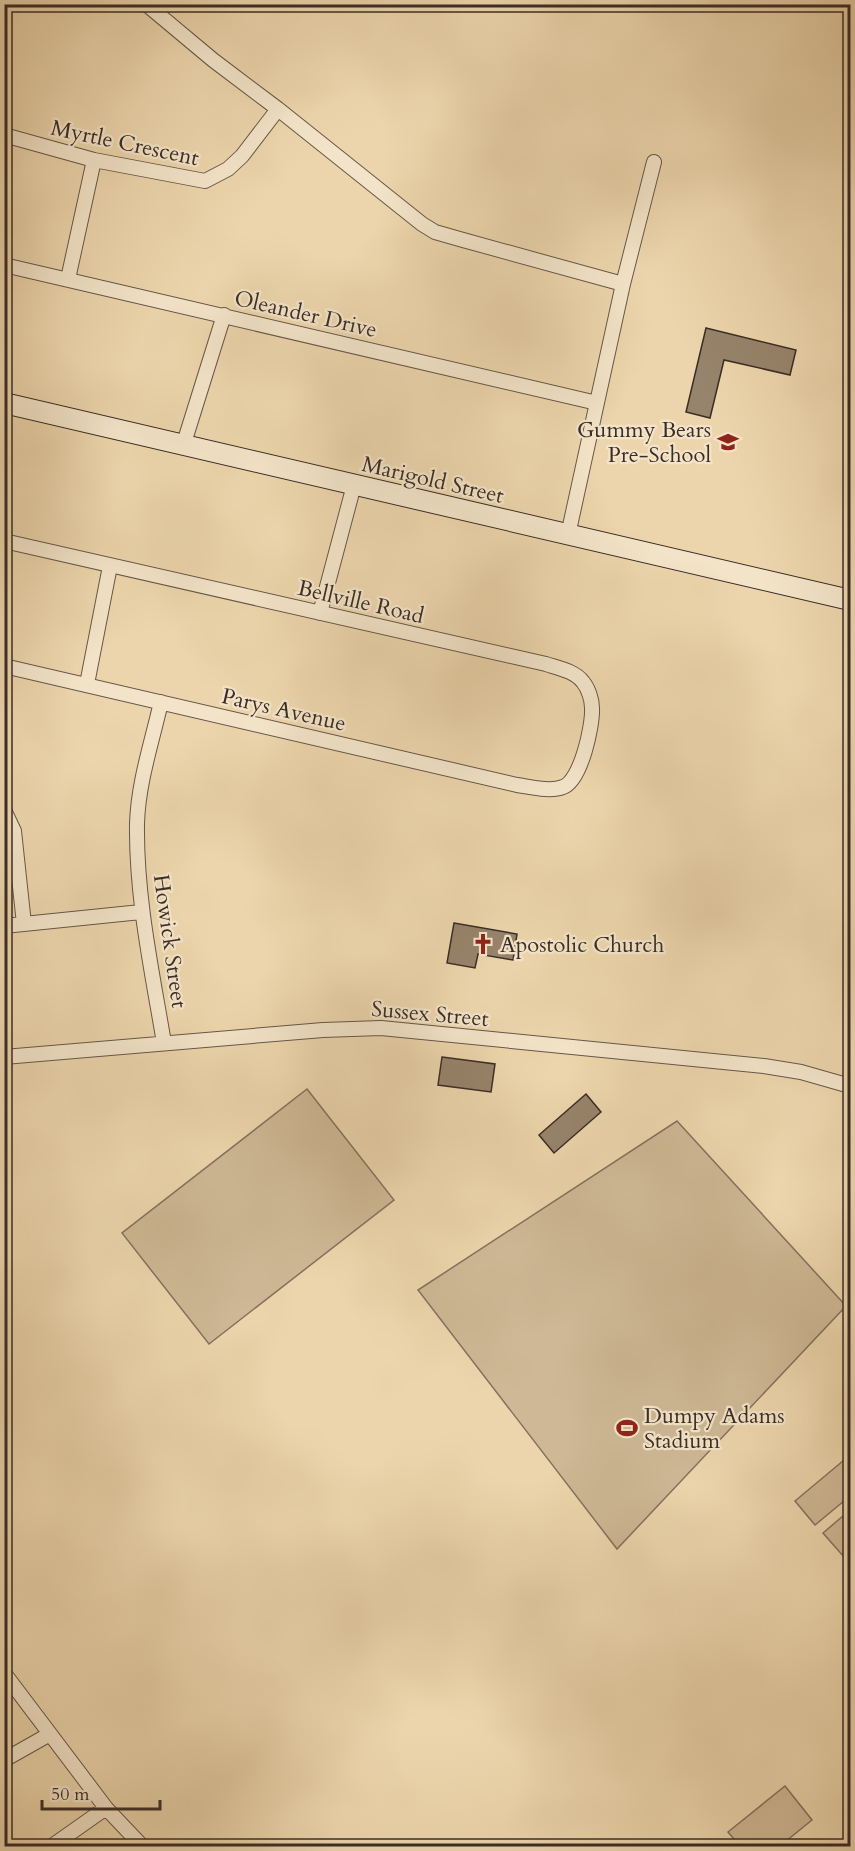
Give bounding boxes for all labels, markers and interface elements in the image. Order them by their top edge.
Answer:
street label: Myrtle Crescent [48,113,202,173]
street label: Oleander Drive [232,283,380,345]
place label: Gummy Bears Pre-School [577,415,711,470]
school or university icon: Gummy Bears Pre-School [716,430,740,454]
street label: Marigold Street [359,449,507,511]
street label: Bellville Road [295,573,427,631]
street label: Parys Avenue [219,681,349,739]
street label: Howick Street [146,872,194,1010]
place label: Apostolic Church [500,930,664,960]
church icon: Apostolic Church [471,932,495,956]
street label: Sussex Street [370,994,490,1034]
place label: Dumpy Adams Stadium [644,1401,785,1456]
sports icon: Dumpy Adams Stadium [615,1416,639,1440]
scale bar [42,1773,160,1811]
text: 50 m [51,1782,90,1807]

